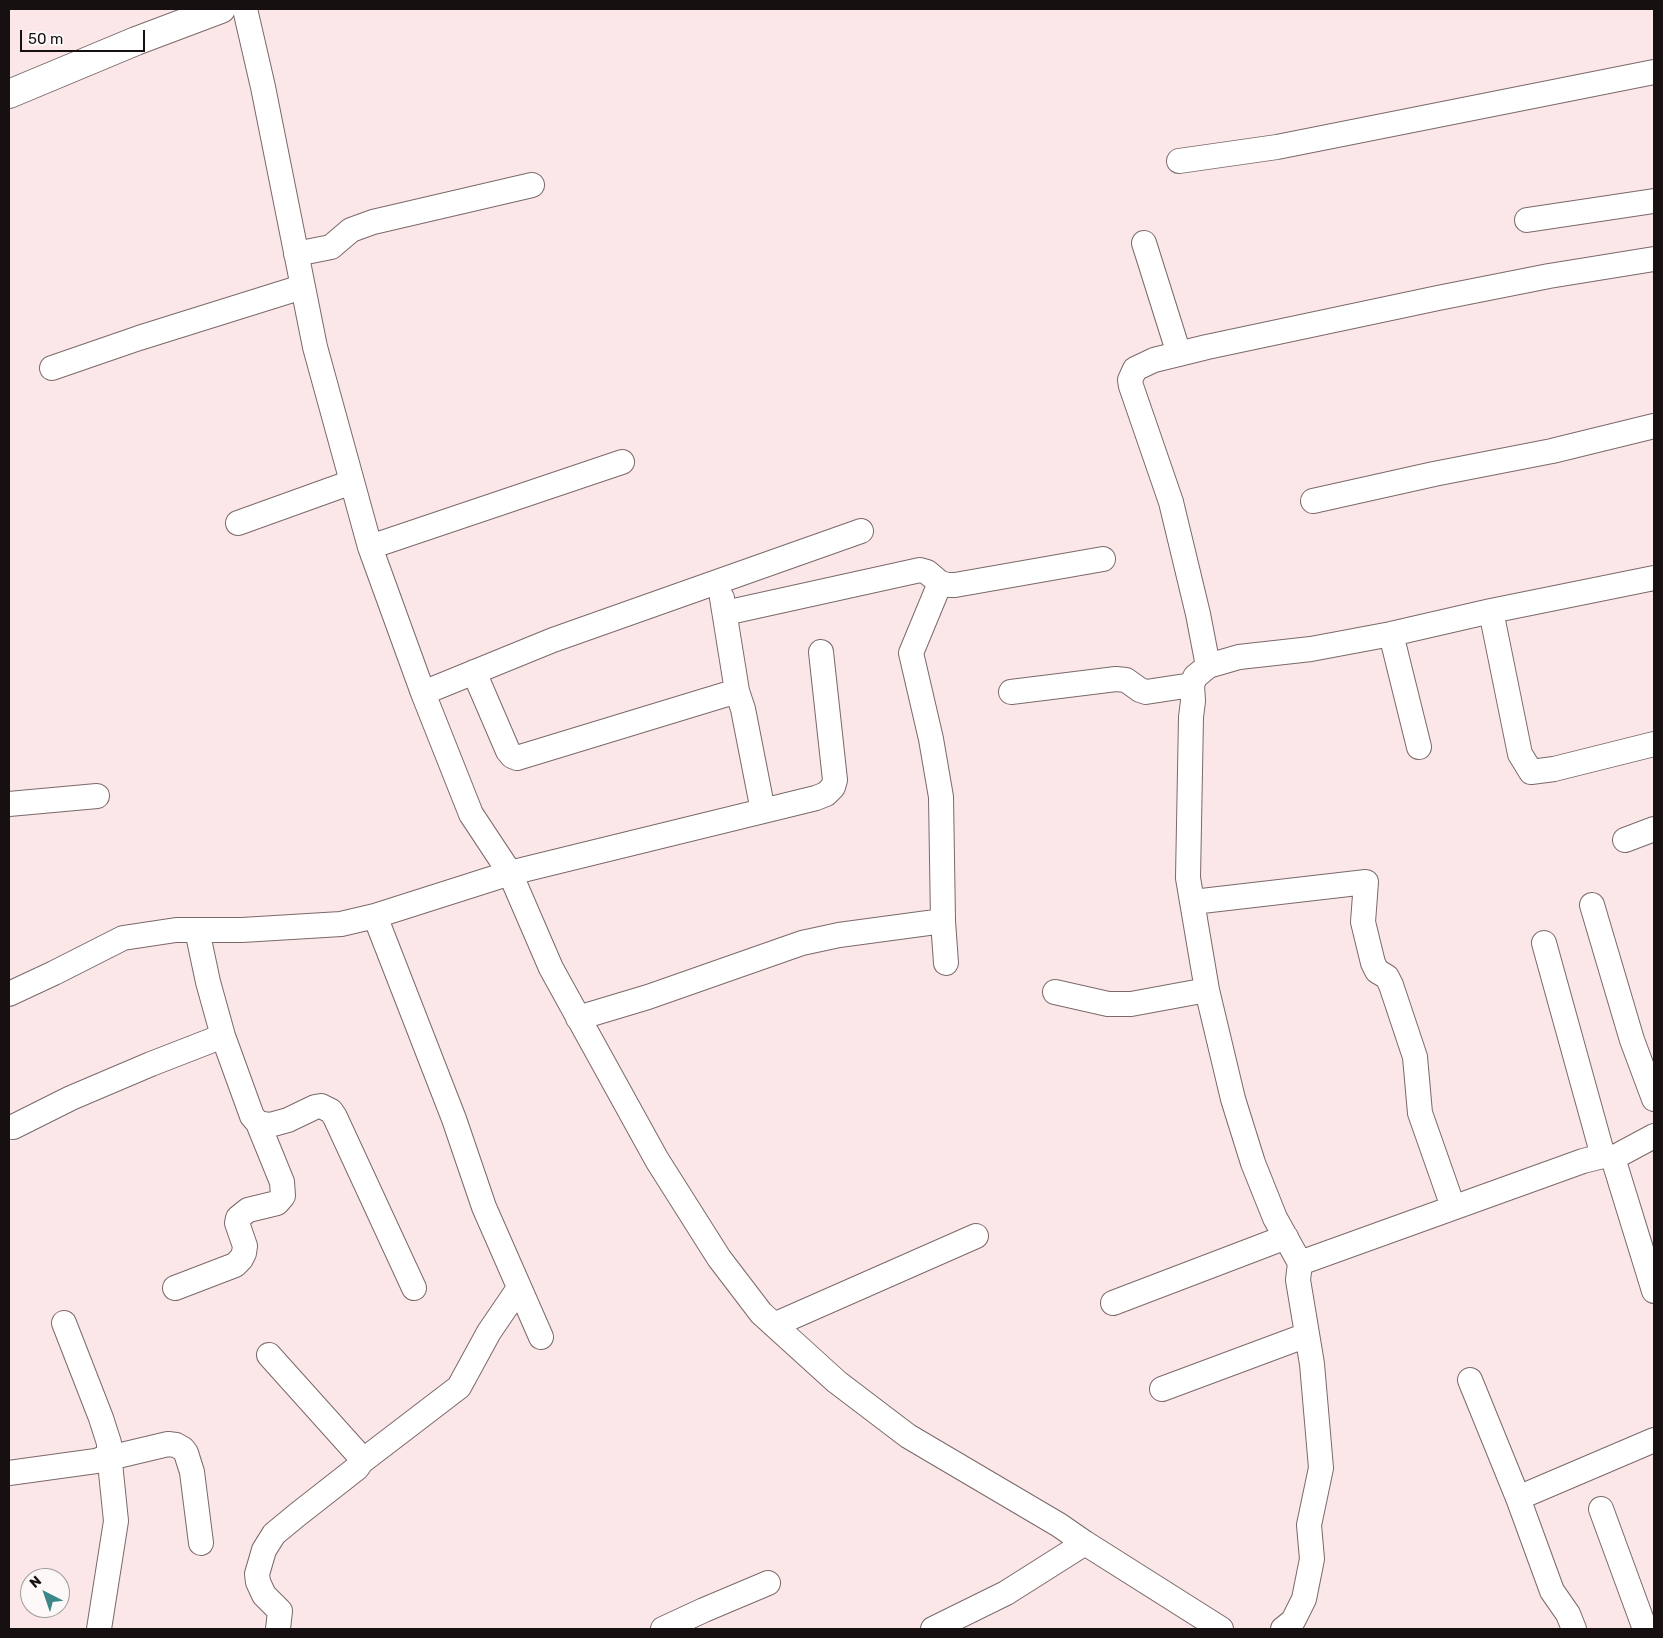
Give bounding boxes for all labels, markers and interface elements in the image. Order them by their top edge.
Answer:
scale bar [22,20,148,52]
text: 50 m [28,30,63,48]
north arrow [20,1568,70,1618]
text: N [26,1572,45,1592]

